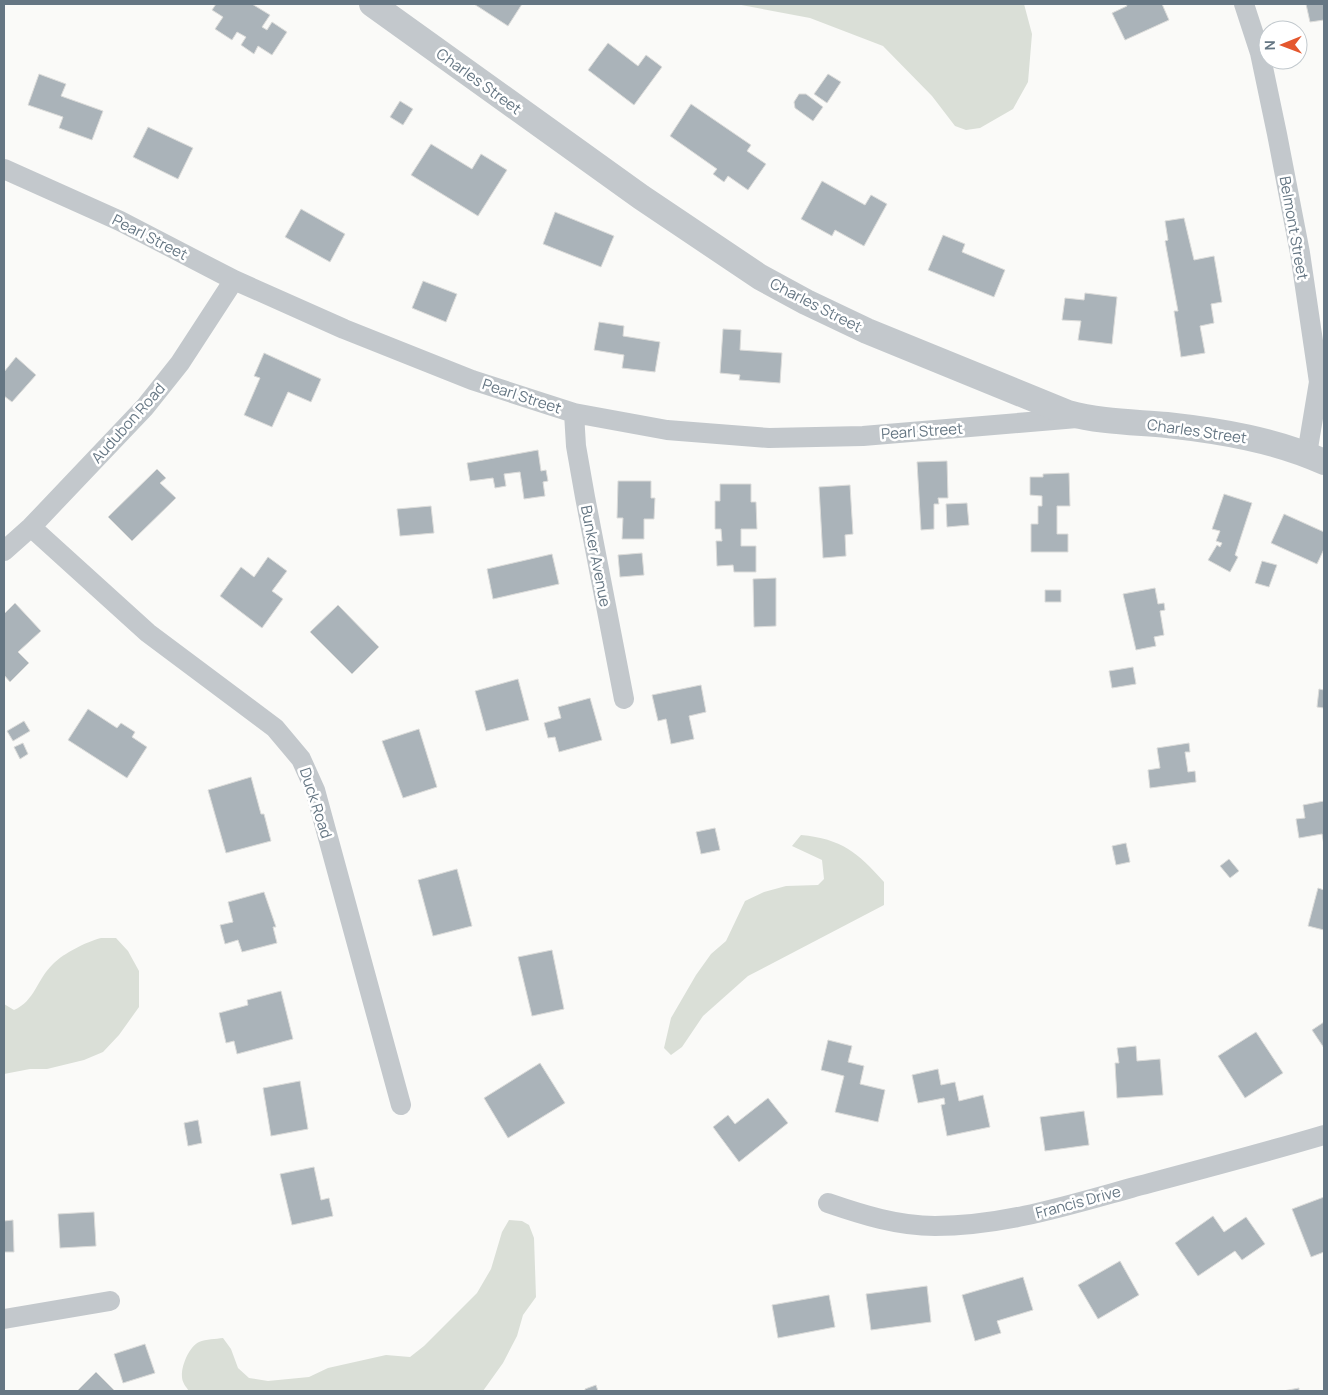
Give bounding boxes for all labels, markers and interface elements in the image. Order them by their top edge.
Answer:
north arrow [1258,20,1308,70]
text: N [1260,40,1279,50]
street label: Charles Street [432,43,526,119]
street label: Belmont Street [1275,174,1313,282]
street label: Pearl Street [109,209,191,265]
street label: Charles Street [766,273,866,337]
street label: Pearl Street [480,373,564,419]
street label: Audubon Road [86,378,170,468]
street label: Charles Street [1146,414,1248,448]
street label: Pearl Street [880,418,964,444]
street label: Bunker Avenue [576,504,616,609]
street label: Duck Road [295,765,337,841]
street label: Francis Drive [1033,1180,1123,1223]

